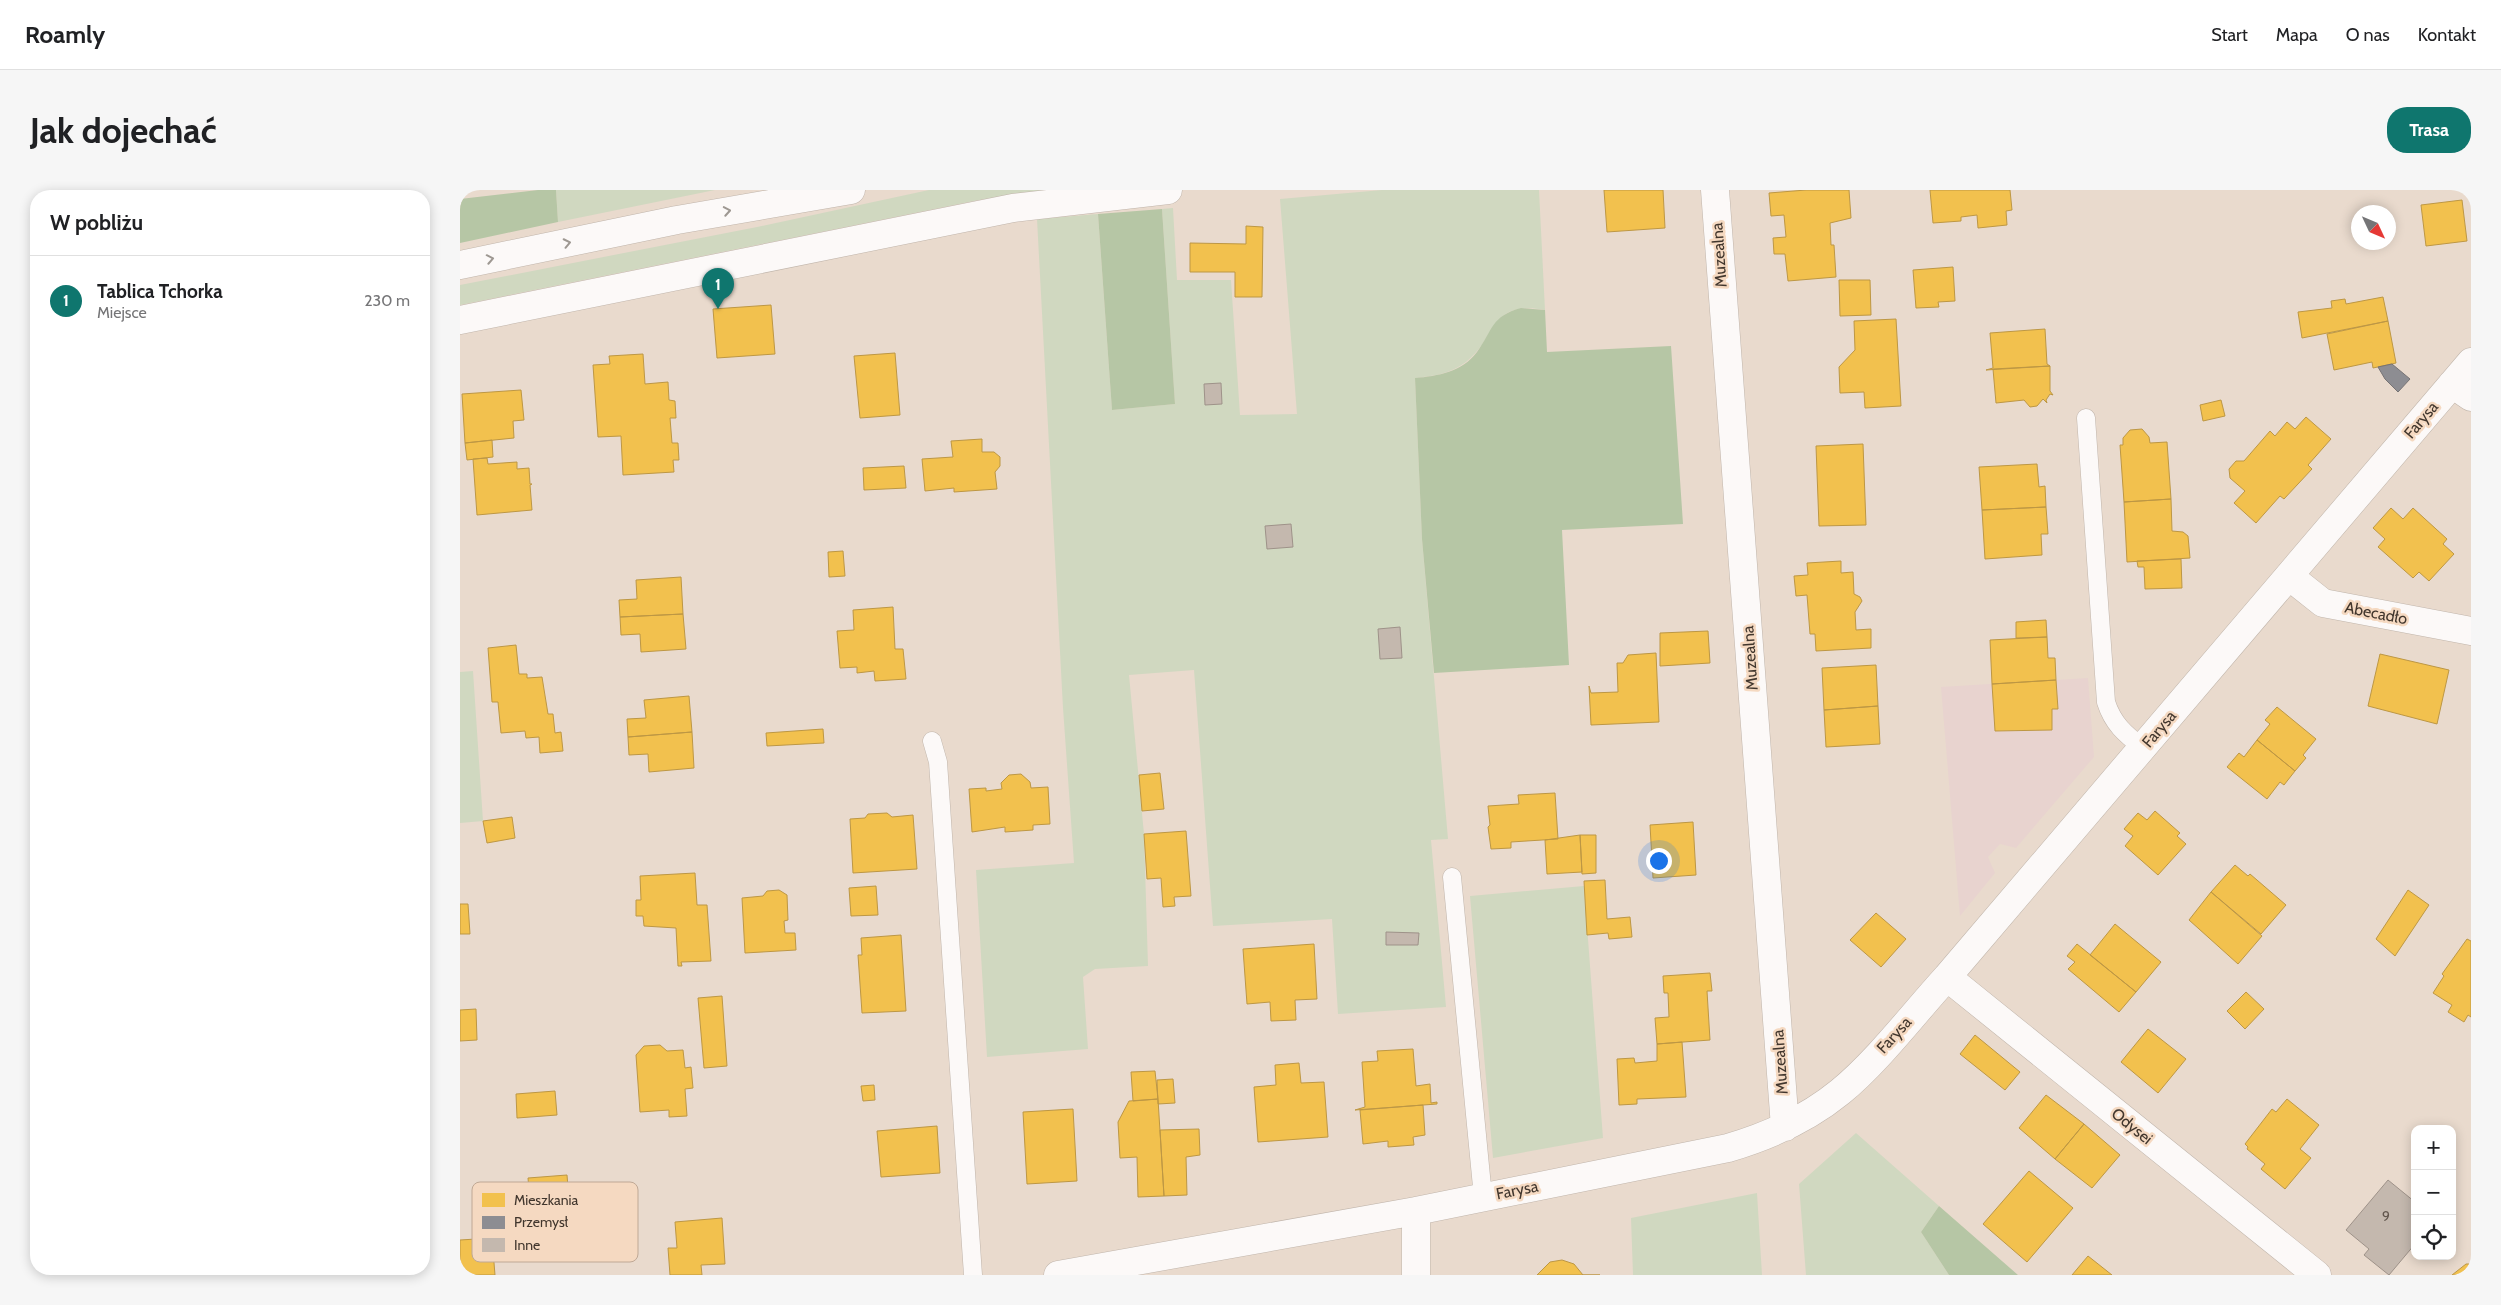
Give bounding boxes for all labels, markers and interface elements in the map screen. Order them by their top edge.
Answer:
text: Roamly [25,20,105,49]
text: Start [2211,24,2248,46]
text: Mapa [2276,24,2318,46]
text: O nas [2346,24,2390,46]
text: Kontakt [2418,24,2476,46]
button: Trasa [2387,107,2471,153]
text: Jak dojechać [30,109,217,152]
north arrow [2351,205,2396,250]
one-way arrow [722,207,731,217]
text: W pobliżu [50,210,143,235]
street label: Muzealna [1707,222,1731,288]
one-way arrow [563,238,572,249]
one-way arrow [485,254,494,264]
pin: 1 [702,268,734,309]
text: Tablica Tchorka [97,280,223,303]
text: 1 [63,291,69,310]
text: 230 m [364,291,410,310]
text: Miejsce [97,303,147,322]
street label: Farysa [2400,397,2442,442]
street label: Abecadło [2343,598,2409,628]
street label: Muzealna [1738,625,1762,691]
street label: Farysa [2138,706,2180,751]
your location [1646,848,1672,874]
street label: Farysa [1873,1013,1915,1057]
street label: Muzealna [1768,1029,1792,1095]
street label: Odysei [2108,1104,2156,1148]
map controls [2411,1125,2456,1260]
button: + [2411,1125,2456,1170]
button: − [2411,1170,2456,1215]
street label: Farysa [1494,1177,1540,1203]
legend [472,1182,638,1262]
text: Mieszkania [514,1191,578,1209]
house number: 9 [2382,1207,2390,1225]
text: Przemysł [514,1213,569,1231]
button: locate [2411,1215,2456,1260]
text: Inne [514,1236,540,1254]

